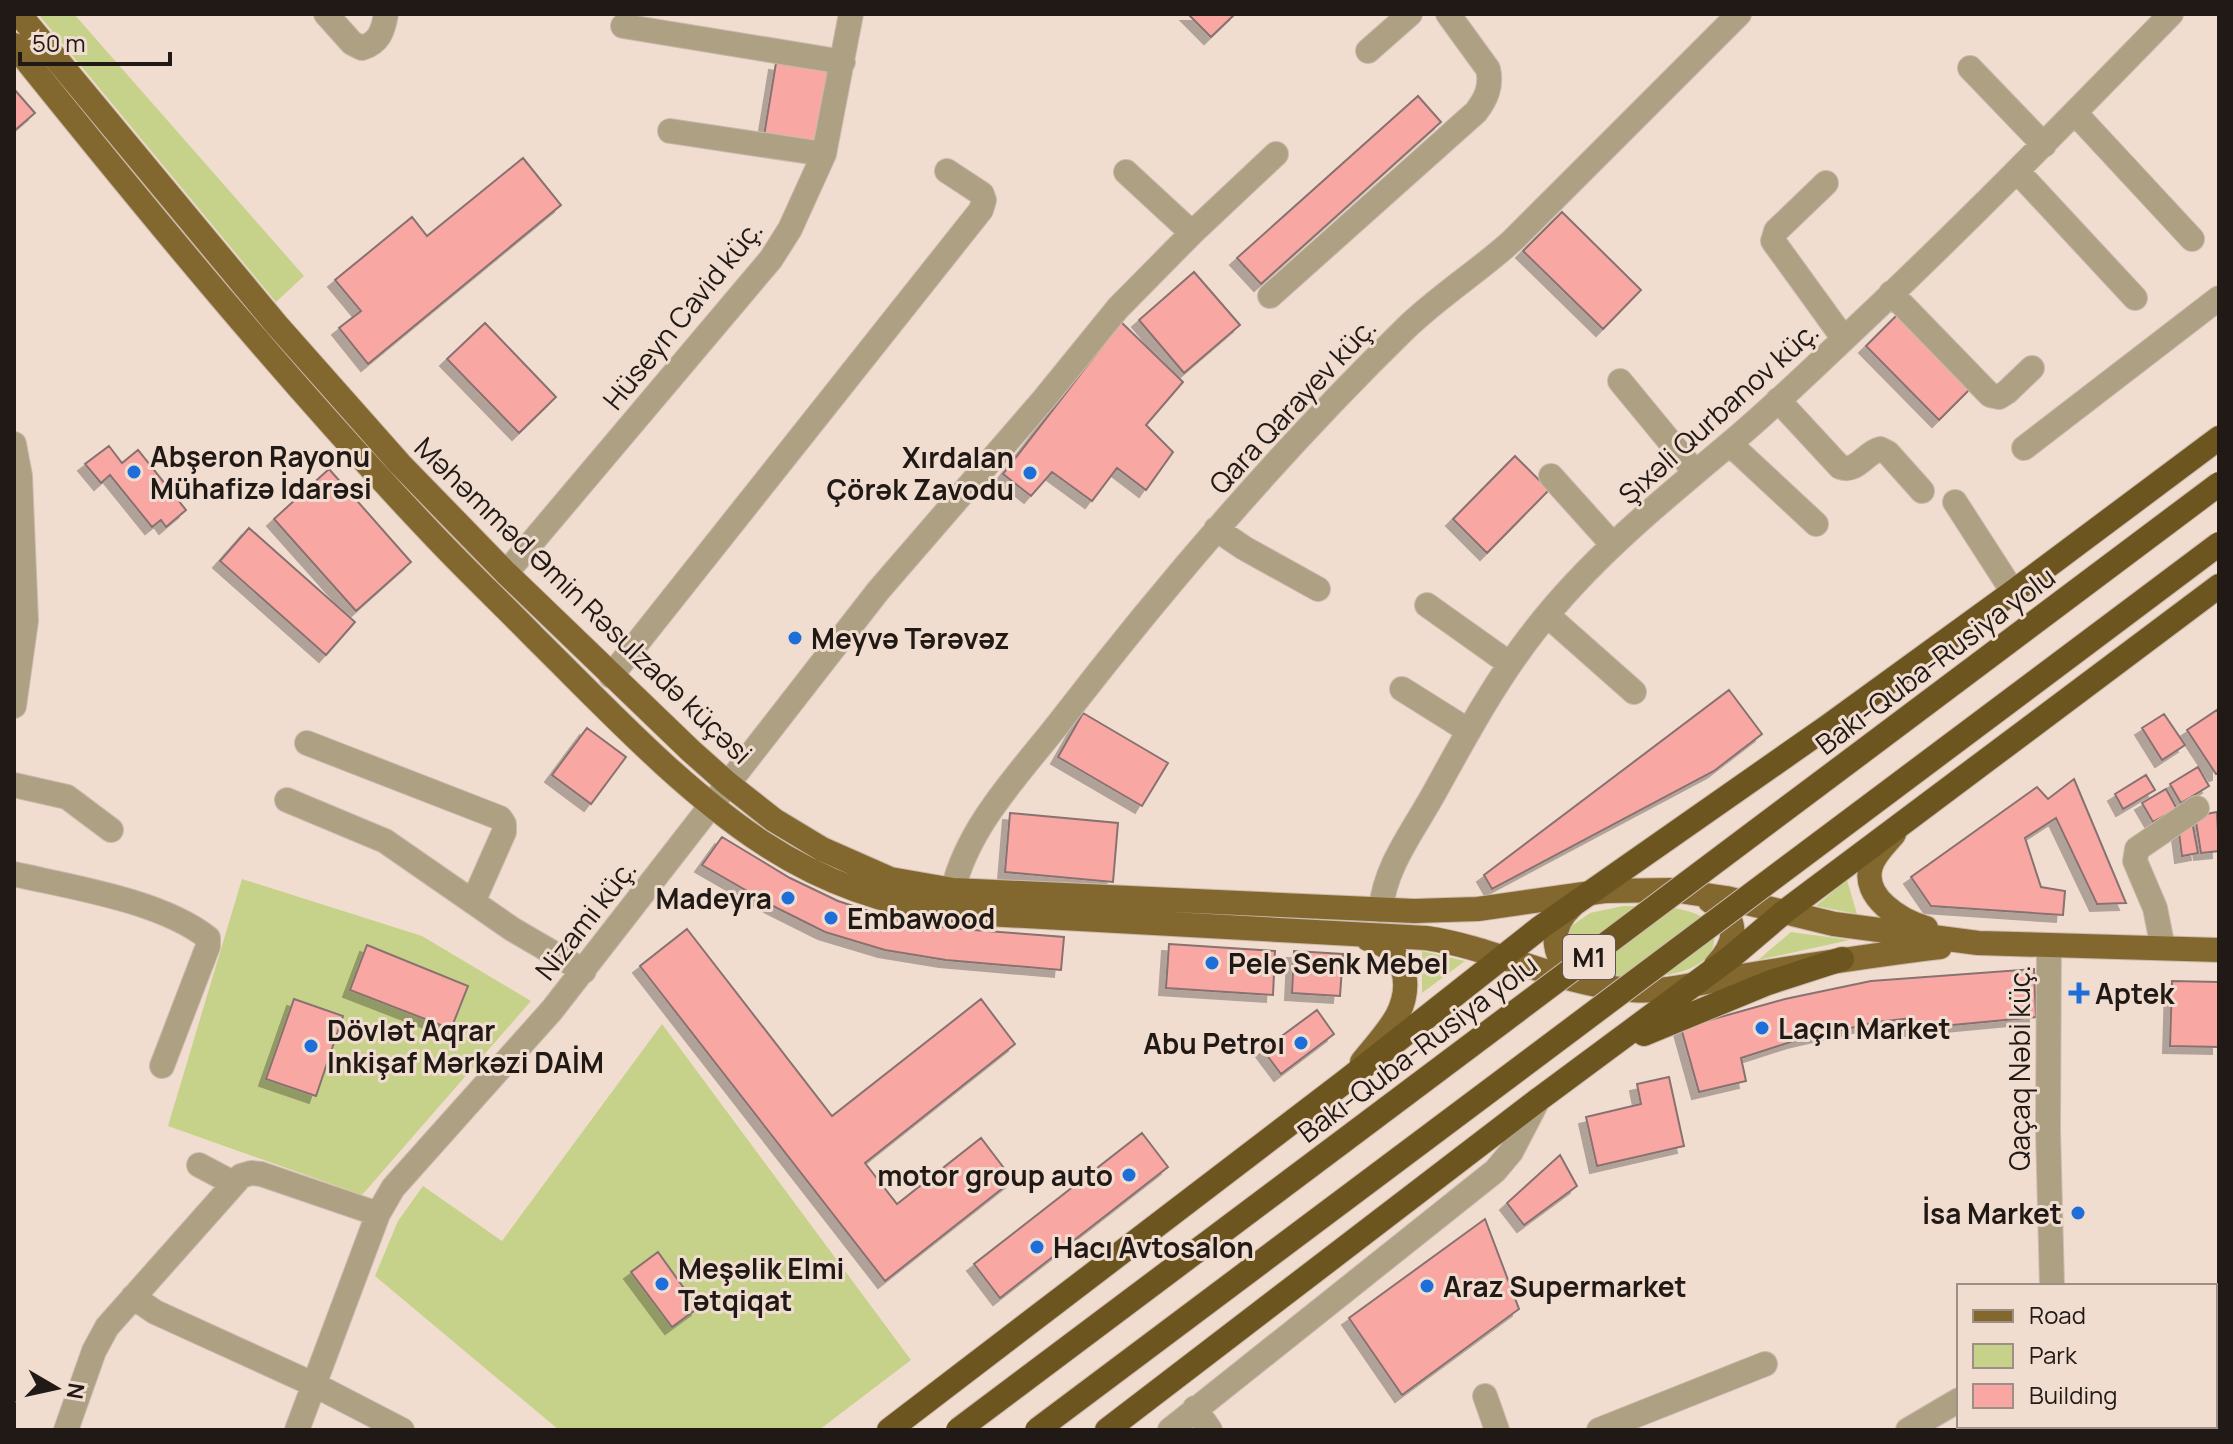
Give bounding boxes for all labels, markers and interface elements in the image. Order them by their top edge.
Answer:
scale bar [20,16,170,66]
text: 50 m [32,26,86,59]
street label: Hüseyn Cavid küç. [594,211,770,417]
street label: Qara Qarayev küç. [1200,308,1384,502]
street label: Şıxəli Qurbanov küç. [1610,312,1826,512]
street label: Məhəmməd Əmin Rəsulzadə küçəsi [407,428,761,772]
place label: Abşeron Rayonu Mühafizə İdarəsi [150,437,372,507]
place label: Xırdalan Çörək Zavodu [826,438,1014,508]
marker: Abşeron Rayonu Mühafizə İdarəsi [125,463,143,481]
marker: Xırdalan Çörək Zavodu [1021,464,1039,482]
street label: Bakı-Quba-Rusiya yolu [1808,557,2062,763]
place label: Meyvə Tərəvəz [811,619,1010,657]
marker: Meyvə Tərəvəz [786,629,804,647]
street label: Nizami küç. [526,851,644,987]
place label: Madeyra [655,879,772,917]
marker: Madeyra [779,889,797,907]
place label: Embawood [847,899,995,937]
marker: Embawood [822,909,840,927]
road number: M1 [1563,935,1615,979]
place label: Pele Senk Mebel [1228,944,1449,982]
street label: Bakı-Quba-Rusiya yolu [1290,945,1544,1151]
marker: Pele Senk Mebel [1203,954,1221,972]
street label: Qaçaq Nəbi küç. [2000,965,2038,1171]
place label: Aptek [2095,974,2175,1012]
marker: Aptek [2070,984,2088,1002]
place label: Laçın Market [1778,1009,1951,1047]
place label: Dövlət Aqrar Inkişaf Mərkəzi DAİM [327,1011,604,1081]
marker: Laçın Market [1753,1019,1771,1037]
place label: Abu Petroı [1143,1024,1285,1062]
marker: Abu Petroı [1292,1034,1310,1052]
marker: Dövlət Aqrar Inkişaf Mərkəzi DAİM [302,1037,320,1055]
place label: motor group auto [877,1156,1113,1194]
marker: motor group auto [1120,1166,1138,1184]
place label: İsa Market [1922,1194,2062,1232]
marker: İsa Market [2069,1204,2087,1222]
place label: Hacı Avtosalon [1053,1228,1254,1266]
marker: Hacı Avtosalon [1028,1238,1046,1256]
place label: Meşəlik Elmi Tətqiqat [678,1249,844,1319]
place label: Araz Supermarket [1443,1267,1687,1305]
marker: Meşəlik Elmi Tətqiqat [653,1275,671,1293]
marker: Araz Supermarket [1418,1277,1436,1295]
legend [1957,1284,2217,1428]
text: Road [2029,1298,2086,1331]
text: Park [2029,1338,2078,1371]
north arrow [16,1348,96,1428]
text: Building [2029,1378,2117,1411]
text: N [60,1381,92,1401]

